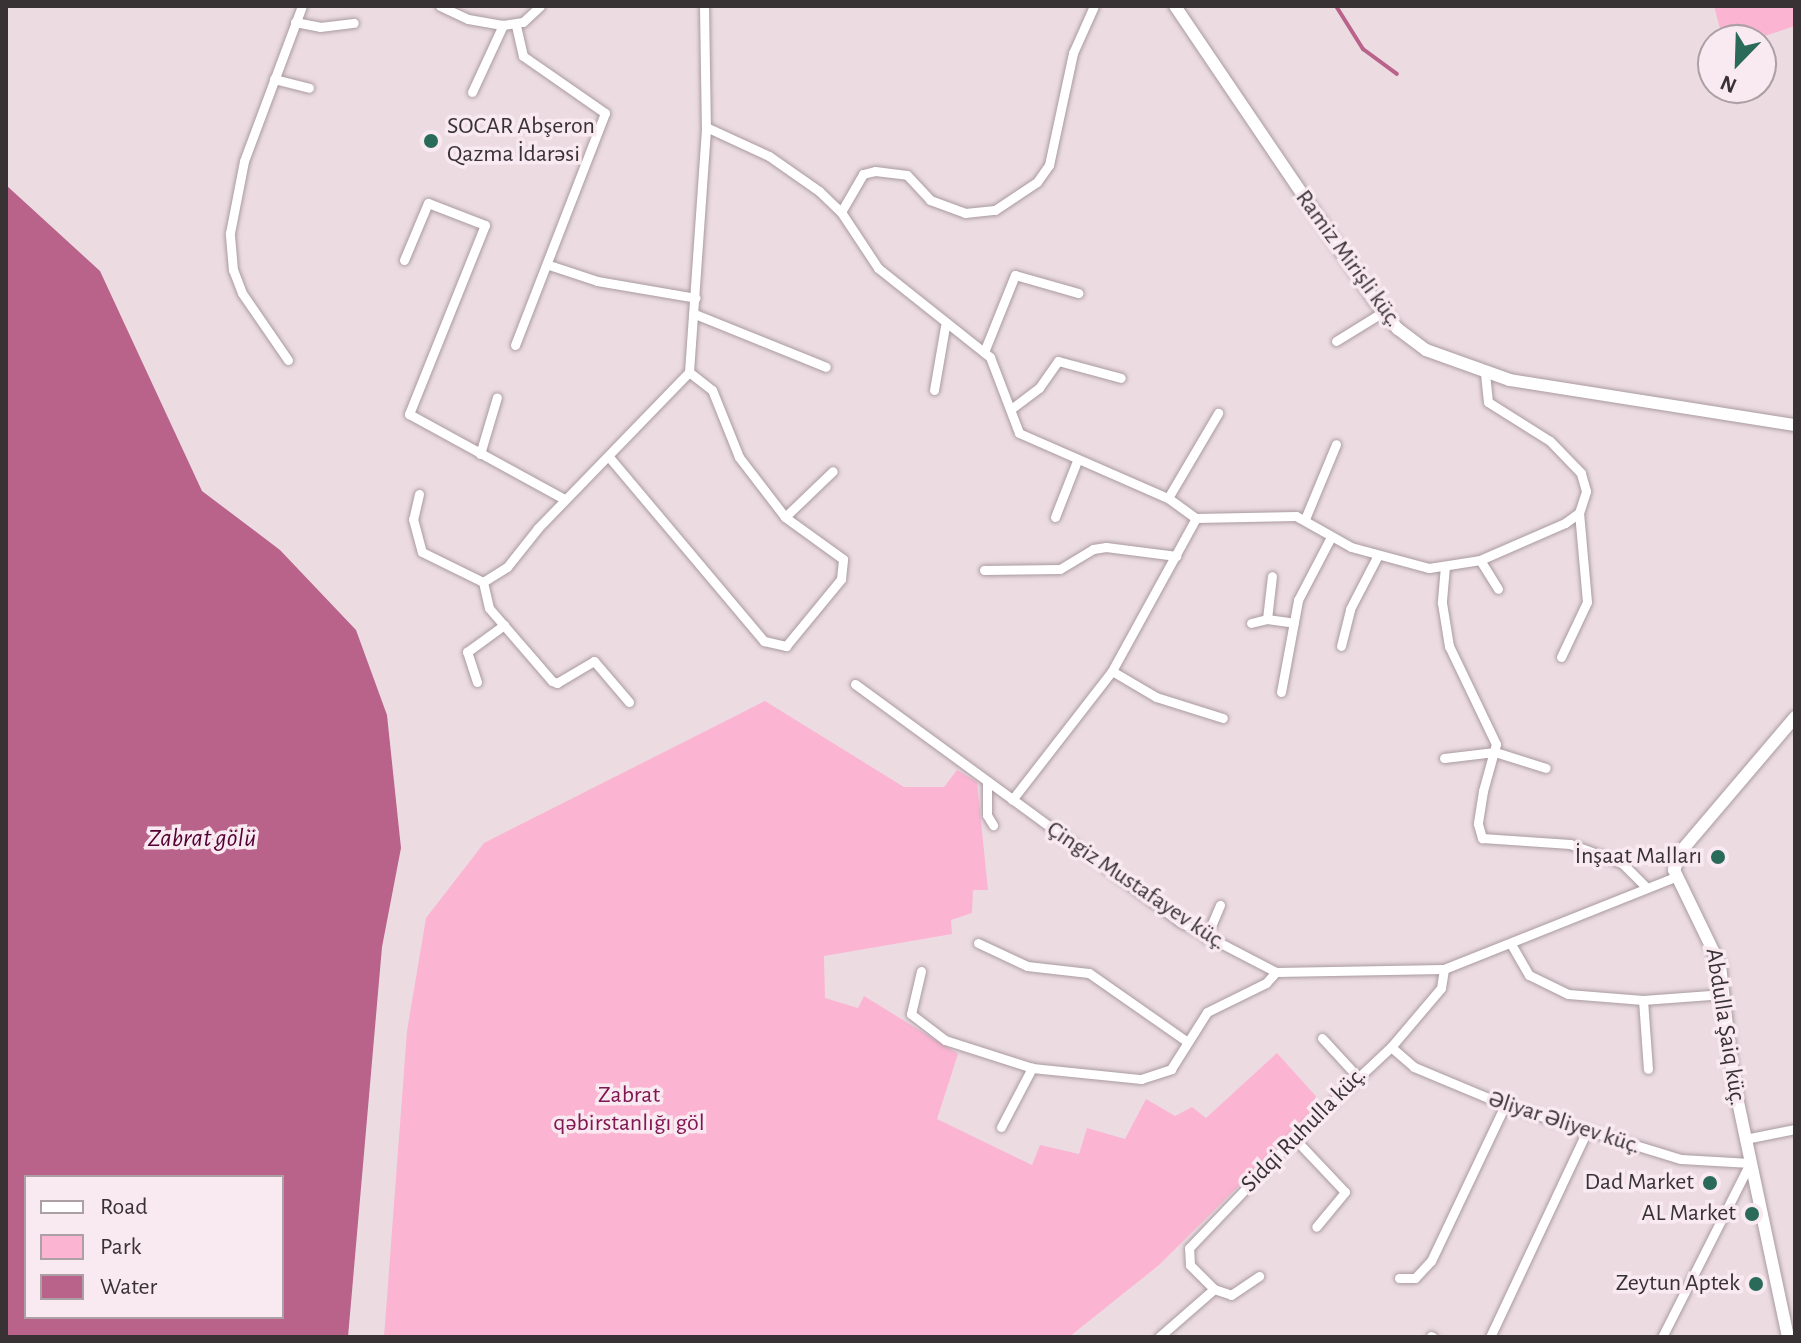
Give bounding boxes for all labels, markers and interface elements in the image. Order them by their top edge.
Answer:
north arrow [1697,24,1777,104]
text: N [1717,71,1740,97]
place label: SOCAR Abşeron Qazma İdarəsi [447,113,595,169]
marker: SOCAR Abşeron Qazma İdarəsi [422,132,440,150]
street label: Ramiz Mirişli küç. [1289,185,1407,333]
street label: Çingiz Mustafayev küç. [1041,815,1231,957]
water label: Zabrat gölü [148,823,256,855]
place label: İnşaat Malları [1575,843,1702,871]
marker: İnşaat Malları [1709,848,1727,866]
street label: Abdulla Şaiq küç. [1698,946,1752,1108]
street label: Sidqi Ruhulla küç. [1235,1061,1373,1199]
park label: Zabrat qəbirstanlığı göl [553,1082,705,1138]
street label: Əliyar Əliyev küç. [1484,1085,1644,1161]
place label: Dad Market [1584,1169,1694,1197]
marker: Dad Market [1701,1174,1719,1192]
legend [24,1175,284,1319]
text: Road [100,1195,148,1219]
place label: AL Market [1642,1200,1736,1228]
marker: AL Market [1743,1205,1761,1223]
text: Park [100,1235,141,1259]
place label: Zeytun Aptek [1616,1270,1740,1298]
text: Water [100,1275,157,1299]
marker: Zeytun Aptek [1747,1275,1765,1293]

